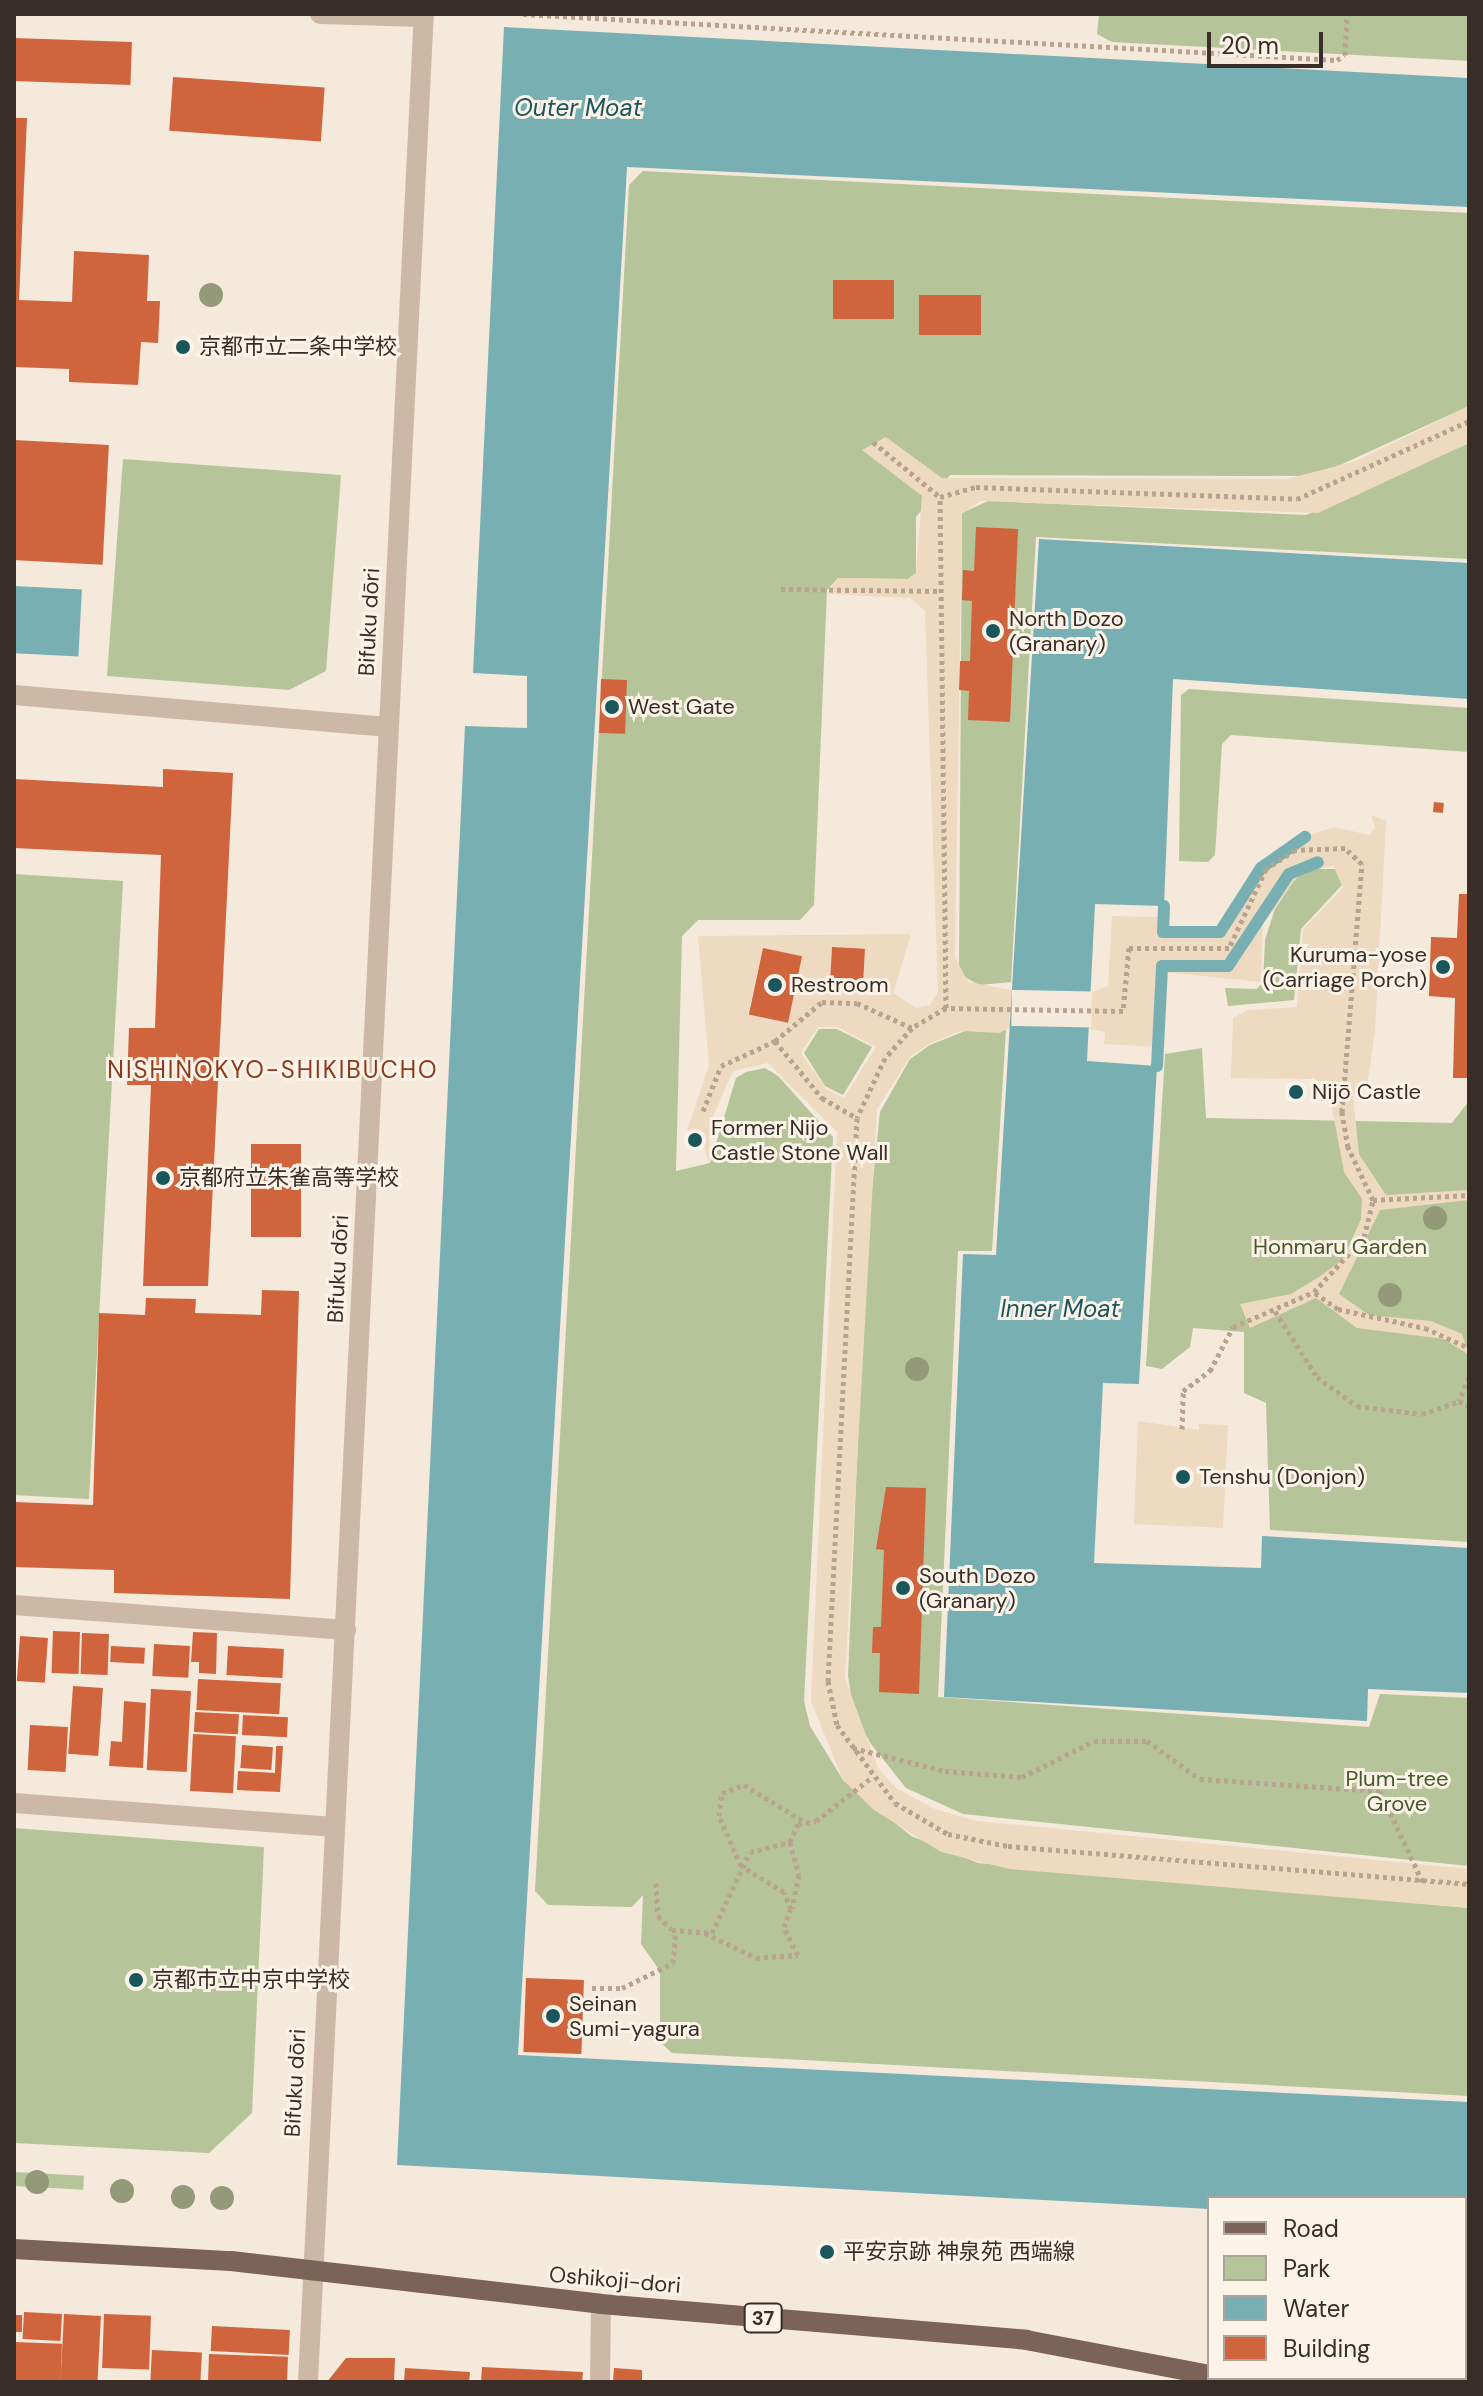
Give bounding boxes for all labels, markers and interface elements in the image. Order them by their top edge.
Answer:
scale bar [1211,16,1327,66]
text: 20 m [1221,30,1279,61]
water label: Outer Moat [514,94,642,122]
place label: 京都市立二条中学校 [199,334,397,360]
marker: 京都市立二条中学校 [174,338,192,356]
street label: Bifuku dōri [353,567,385,677]
place label: North Dozo (Granary) [1009,605,1124,656]
marker: North Dozo (Granary) [984,622,1002,640]
place label: West Gate [628,694,735,720]
marker: West Gate [603,698,621,716]
place label: Kuruma-yose (Carriage Porch) [1262,941,1427,992]
marker: Kuruma-yose (Carriage Porch) [1434,958,1452,976]
place label: Restroom [791,972,889,998]
marker: Restroom [766,976,784,994]
district label: NISHINOKYO-SHIKIBUCHO [107,1056,439,1084]
place label: Nijō Castle [1312,1079,1421,1105]
marker: Nijō Castle [1287,1083,1305,1101]
place label: Former Nijo Castle Stone Wall [711,1114,888,1166]
marker: Former Nijo Castle Stone Wall [686,1131,704,1149]
place label: 京都府立朱雀高等学校 [179,1165,399,1191]
marker: 京都府立朱雀高等学校 [154,1169,172,1187]
street label: Bifuku dōri [322,1214,354,1324]
park label: Honmaru Garden [1253,1234,1427,1260]
water label: Inner Moat [1000,1295,1120,1323]
place label: Tenshu (Donjon) [1199,1464,1365,1490]
marker: Tenshu (Donjon) [1174,1468,1192,1486]
place label: South Dozo (Granary) [919,1562,1036,1614]
marker: South Dozo (Granary) [894,1579,912,1597]
park label: Plum-tree Grove [1345,1765,1449,1816]
place label: 京都市立中京中学校 [152,1967,350,1993]
marker: 京都市立中京中学校 [127,1971,145,1989]
place label: Seinan Sumi-yagura [569,1990,700,2042]
marker: Seinan Sumi-yagura [544,2007,562,2025]
street label: Bifuku dōri [279,2028,311,2138]
legend [1207,2196,1467,2380]
text: Road [1283,2213,1339,2244]
place label: 平安京跡 神泉苑 西端線 [843,2239,1075,2265]
marker: 平安京跡 神泉苑 西端線 [818,2243,836,2261]
text: Park [1283,2253,1330,2284]
street label: Oshikoji-dori [548,2261,682,2299]
text: Water [1283,2293,1349,2324]
road number: 37 [743,2302,783,2334]
text: Building [1283,2333,1370,2364]

